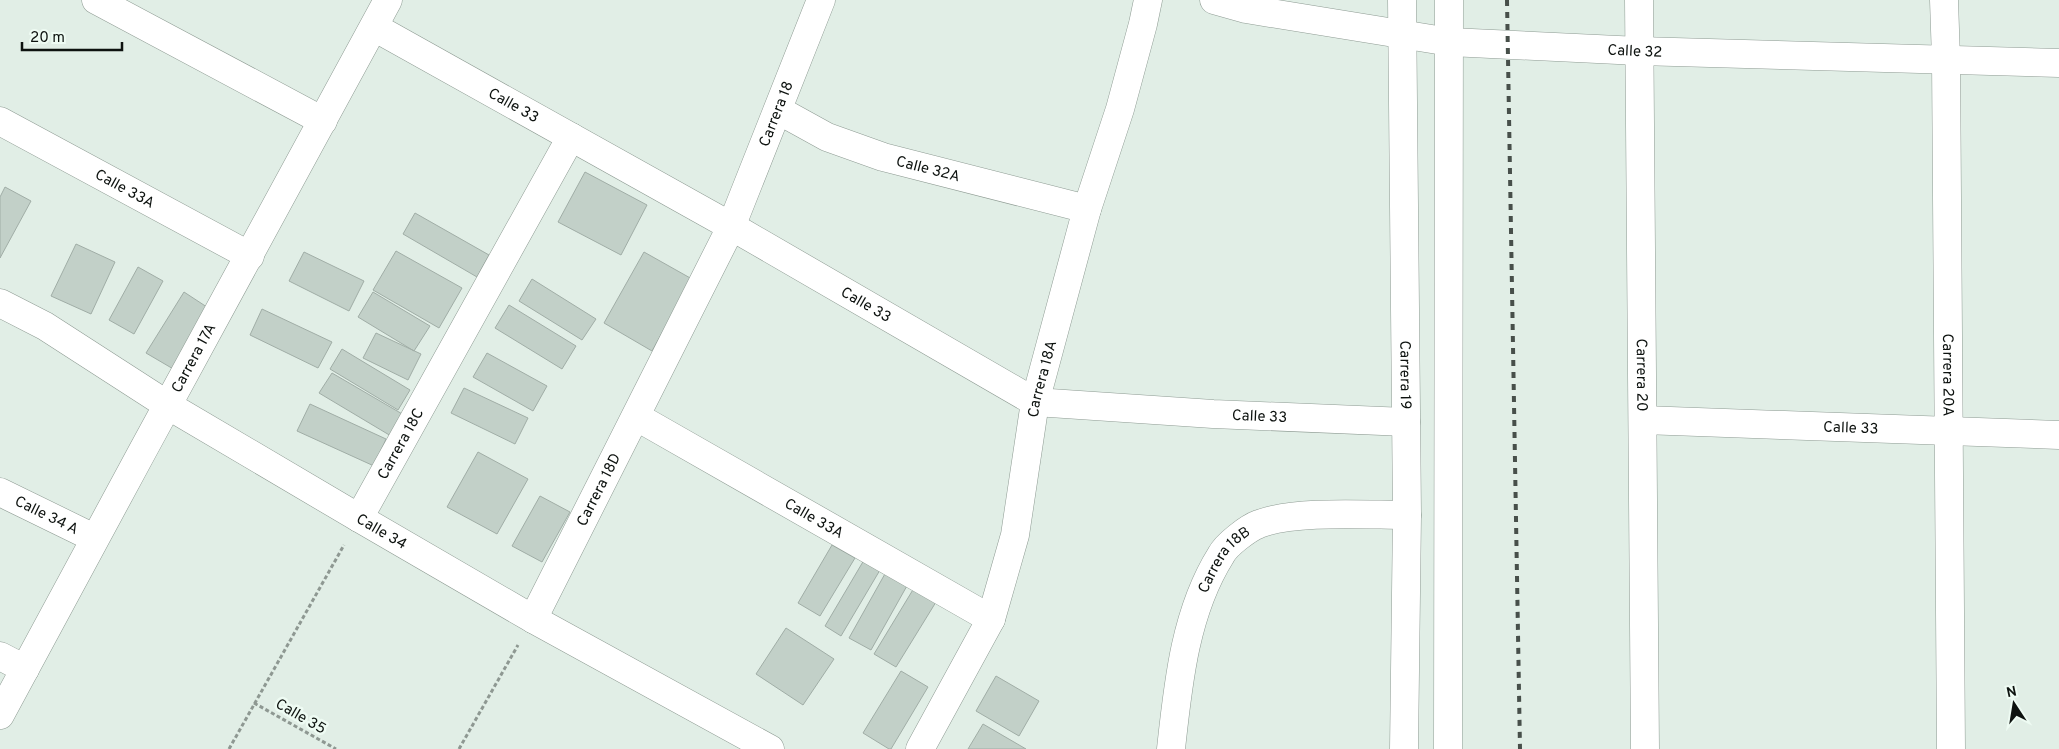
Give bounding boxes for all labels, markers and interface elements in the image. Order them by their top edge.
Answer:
scale bar [22,20,122,52]
text: 20 m [30,29,65,48]
street label: Calle 32 [1607,42,1663,63]
street label: Carrera 18 [756,79,799,150]
street label: Calle 33 [484,85,542,128]
street label: Calle 32A [894,153,962,187]
street label: Calle 33A [91,166,157,214]
street label: Calle 33 [837,284,894,328]
street label: Carrera 17A [168,321,221,397]
street label: Carrera 20A [1937,333,1957,416]
street label: Carrera 20 [1631,338,1650,412]
street label: Carrera 18A [1025,339,1062,419]
street label: Carrera 19 [1394,340,1414,410]
street label: Carrera 18C [374,405,429,483]
street label: Calle 33 [1232,407,1287,428]
street label: Calle 33 [1823,419,1879,439]
street label: Carrera 18D [573,451,626,530]
street label: Calle 34 A [11,493,81,540]
street label: Calle 33A [780,495,846,544]
street label: Calle 34 [352,510,410,555]
street label: Carrera 18B [1195,523,1254,596]
north arrow [1989,679,2039,729]
text: N [2005,683,2018,702]
street label: Calle 35 [272,695,329,739]

